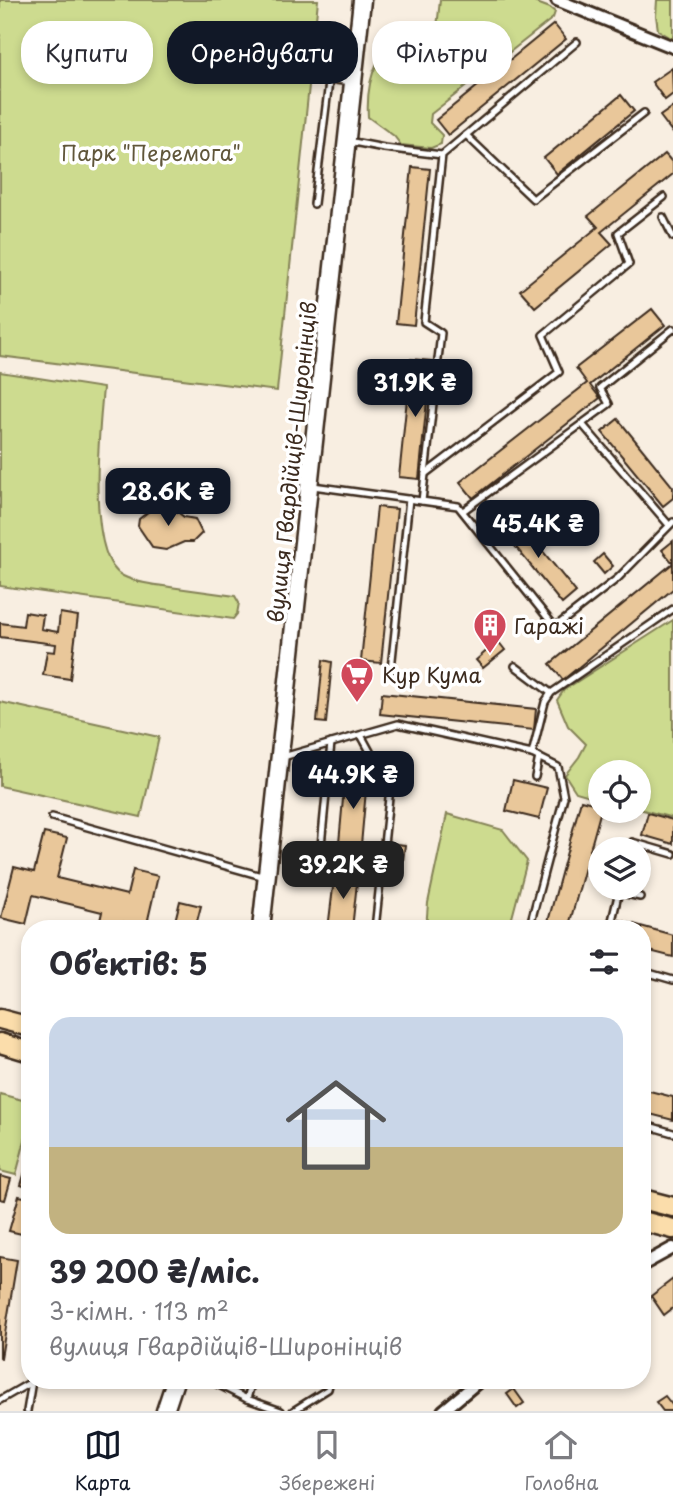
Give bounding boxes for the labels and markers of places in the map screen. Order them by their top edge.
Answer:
pin: 31.9K ₴ [350,360,480,419]
pin: 28.6K ₴ [103,468,233,528]
pin: 45.4K ₴ [473,500,603,560]
building icon: Гаражі [471,606,509,655]
place label: Гаражі [514,609,584,641]
supermarket icon: Кур Кума [338,655,376,704]
place label: Кур Кума [382,658,482,690]
pin: 44.9K ₴ [288,752,418,811]
pin: 39.2K ₴ [278,842,408,901]

